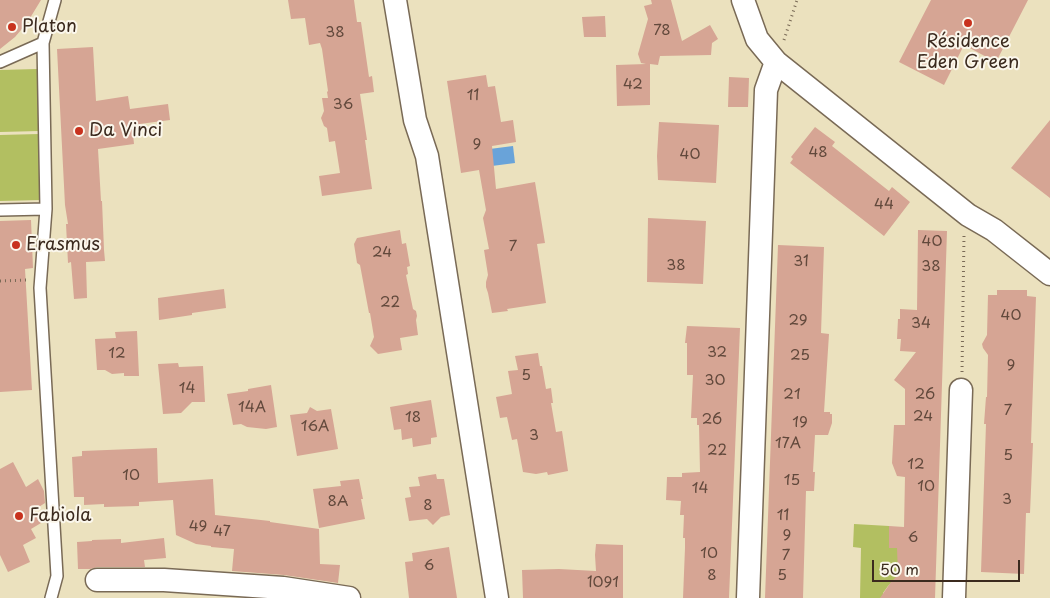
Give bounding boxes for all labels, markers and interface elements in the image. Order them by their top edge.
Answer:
place label: Platon [22,16,77,38]
marker: Résidence Eden Green [962,17,974,29]
marker: Platon [6,21,18,33]
house number: 78 [653,22,671,40]
house number: 38 [325,24,345,42]
place label: Résidence Eden Green [917,31,1019,74]
house number: 42 [623,76,643,94]
house number: 11 [467,87,479,105]
house number: 36 [333,96,353,114]
place label: Da Vinci [89,120,162,142]
marker: Da Vinci [73,125,85,137]
house number: 9 [473,136,481,154]
house number: 48 [808,144,828,162]
house number: 40 [680,146,700,164]
house number: 44 [874,196,894,214]
house number: 40 [922,233,942,251]
place label: Erasmus [26,234,100,256]
house number: 7 [509,238,517,256]
marker: Erasmus [10,239,22,251]
house number: 24 [372,244,392,262]
house number: 31 [793,253,809,271]
house number: 38 [666,257,686,275]
house number: 38 [921,258,941,276]
house number: 22 [380,294,400,312]
house number: 40 [1001,307,1021,325]
house number: 29 [788,312,808,330]
house number: 34 [911,315,931,333]
house number: 32 [707,344,727,362]
house number: 12 [108,345,126,363]
house number: 25 [790,347,810,365]
house number: 9 [1007,357,1015,375]
house number: 5 [521,367,531,385]
house number: 30 [705,372,725,390]
house number: 14 [179,380,195,398]
house number: 21 [783,386,801,404]
house number: 26 [915,386,935,404]
house number: 14A [238,399,266,417]
house number: 7 [1004,402,1012,420]
house number: 24 [913,408,933,426]
house number: 18 [405,409,421,427]
house number: 26 [702,411,722,429]
house number: 19 [792,414,808,432]
house number: 16A [301,418,329,436]
house number: 3 [529,427,539,445]
house number: 17A [775,435,801,453]
house number: 22 [707,442,727,460]
house number: 5 [1003,447,1013,465]
house number: 12 [907,456,925,474]
house number: 10 [122,467,140,485]
house number: 15 [784,472,800,490]
house number: 10 [917,478,935,496]
house number: 14 [692,480,708,498]
house number: 3 [1002,491,1012,509]
house number: 8A [328,493,348,511]
house number: 8 [423,497,433,515]
place label: Fabiola [29,505,91,527]
house number: 11 [777,507,789,525]
marker: Fabiola [13,510,25,522]
house number: 49 [189,518,207,536]
house number: 47 [213,523,231,541]
house number: 9 [783,527,791,545]
house number: 6 [908,529,918,547]
house number: 10 [700,545,718,563]
house number: 7 [782,547,790,565]
scale bar [875,550,1022,582]
house number: 6 [424,557,434,575]
text: 50 m [880,557,919,580]
house number: 8 [707,567,717,585]
house number: 5 [777,567,787,585]
house number: 1091 [587,574,619,592]

